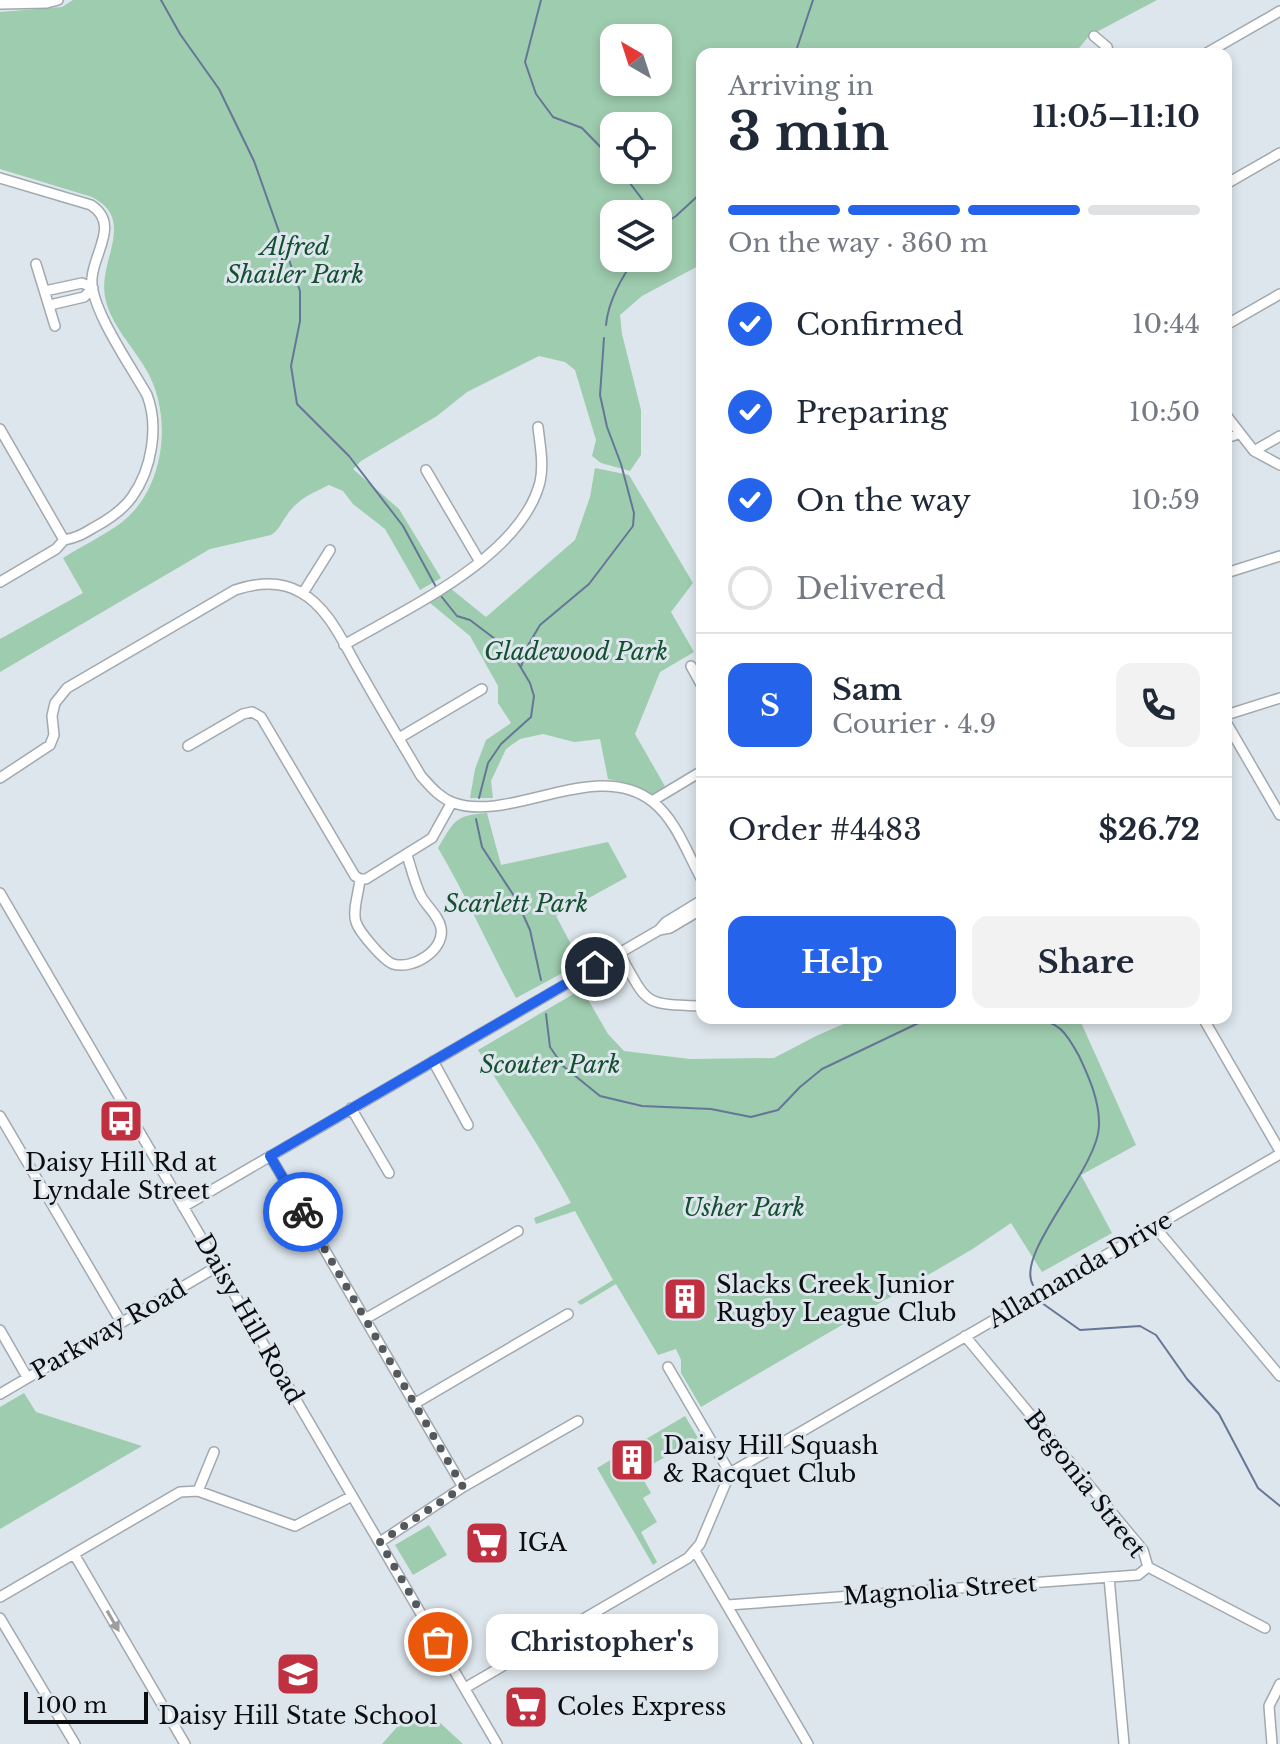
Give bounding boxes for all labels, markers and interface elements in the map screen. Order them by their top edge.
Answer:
north arrow [600,24,672,96]
map controls [600,24,672,272]
text: Arriving in [728,70,874,102]
text: 11:05–11:10 [1033,98,1200,135]
text: 3 min [728,100,889,164]
button: locate [600,112,672,184]
button: layers [600,200,672,272]
text: On the way · 360 m [728,227,988,259]
park label: Alfred Shailer Park [226,232,364,289]
icon: check [728,302,772,346]
text: Confirmed [796,306,964,343]
text: 10:44 [1132,308,1200,340]
icon: check [728,390,772,434]
text: Preparing [796,394,948,431]
text: 10:50 [1129,396,1200,428]
icon: check [728,478,772,522]
text: On the way [796,482,971,519]
text: 10:59 [1131,484,1200,516]
text: Delivered [796,570,946,607]
park label: Gladewood Park [484,637,668,666]
button: phone [1116,663,1200,747]
text: Sam [832,671,902,708]
text: S [760,687,780,724]
text: Courier · 4.9 [832,708,996,740]
text: Order #4483 [728,811,922,848]
text: $26.72 [1099,811,1200,848]
park label: Scarlett Park [444,889,588,918]
button: Help [728,916,956,1008]
button: Share [972,916,1200,1008]
pin [561,933,629,1001]
icon: home [573,945,617,989]
park label: Scouter Park [480,1050,620,1079]
bus stop icon: Daisy Hill Rd at Lyndale Street [97,1097,145,1145]
place label: Daisy Hill Rd at Lyndale Street [25,1148,217,1205]
courier [263,1172,343,1252]
icon: bike [281,1190,325,1234]
park label: Usher Park [683,1193,805,1222]
street label: Allamanda Drive [982,1205,1177,1335]
street label: Daisy Hill Road [189,1229,310,1409]
place label: Slacks Creek Junior Rugby League Club [716,1270,957,1327]
street label: Parkway Road [26,1273,191,1386]
building icon: Slacks Creek Junior Rugby League Club [661,1275,709,1323]
street label: Begonia Street [1019,1404,1152,1563]
place label: Daisy Hill Squash & Racquet Club [663,1431,879,1488]
building icon: Daisy Hill Squash & Racquet Club [608,1436,656,1484]
supermarket icon: IGA [463,1519,511,1567]
place label: IGA [518,1528,567,1557]
street label: Magnolia Street [842,1568,1038,1611]
pin [404,1608,472,1676]
one-way arrow [106,1610,120,1633]
callout: Christopher's [486,1614,718,1670]
icon: bag [416,1620,460,1664]
text: Christopher's [510,1626,694,1658]
school or university icon: Daisy Hill State School [274,1650,322,1698]
supermarket icon: Coles Express [502,1683,550,1731]
scale bar [24,1688,148,1724]
text: 100 m [36,1692,107,1719]
place label: Coles Express [557,1692,726,1721]
place label: Daisy Hill State School [158,1701,438,1730]

